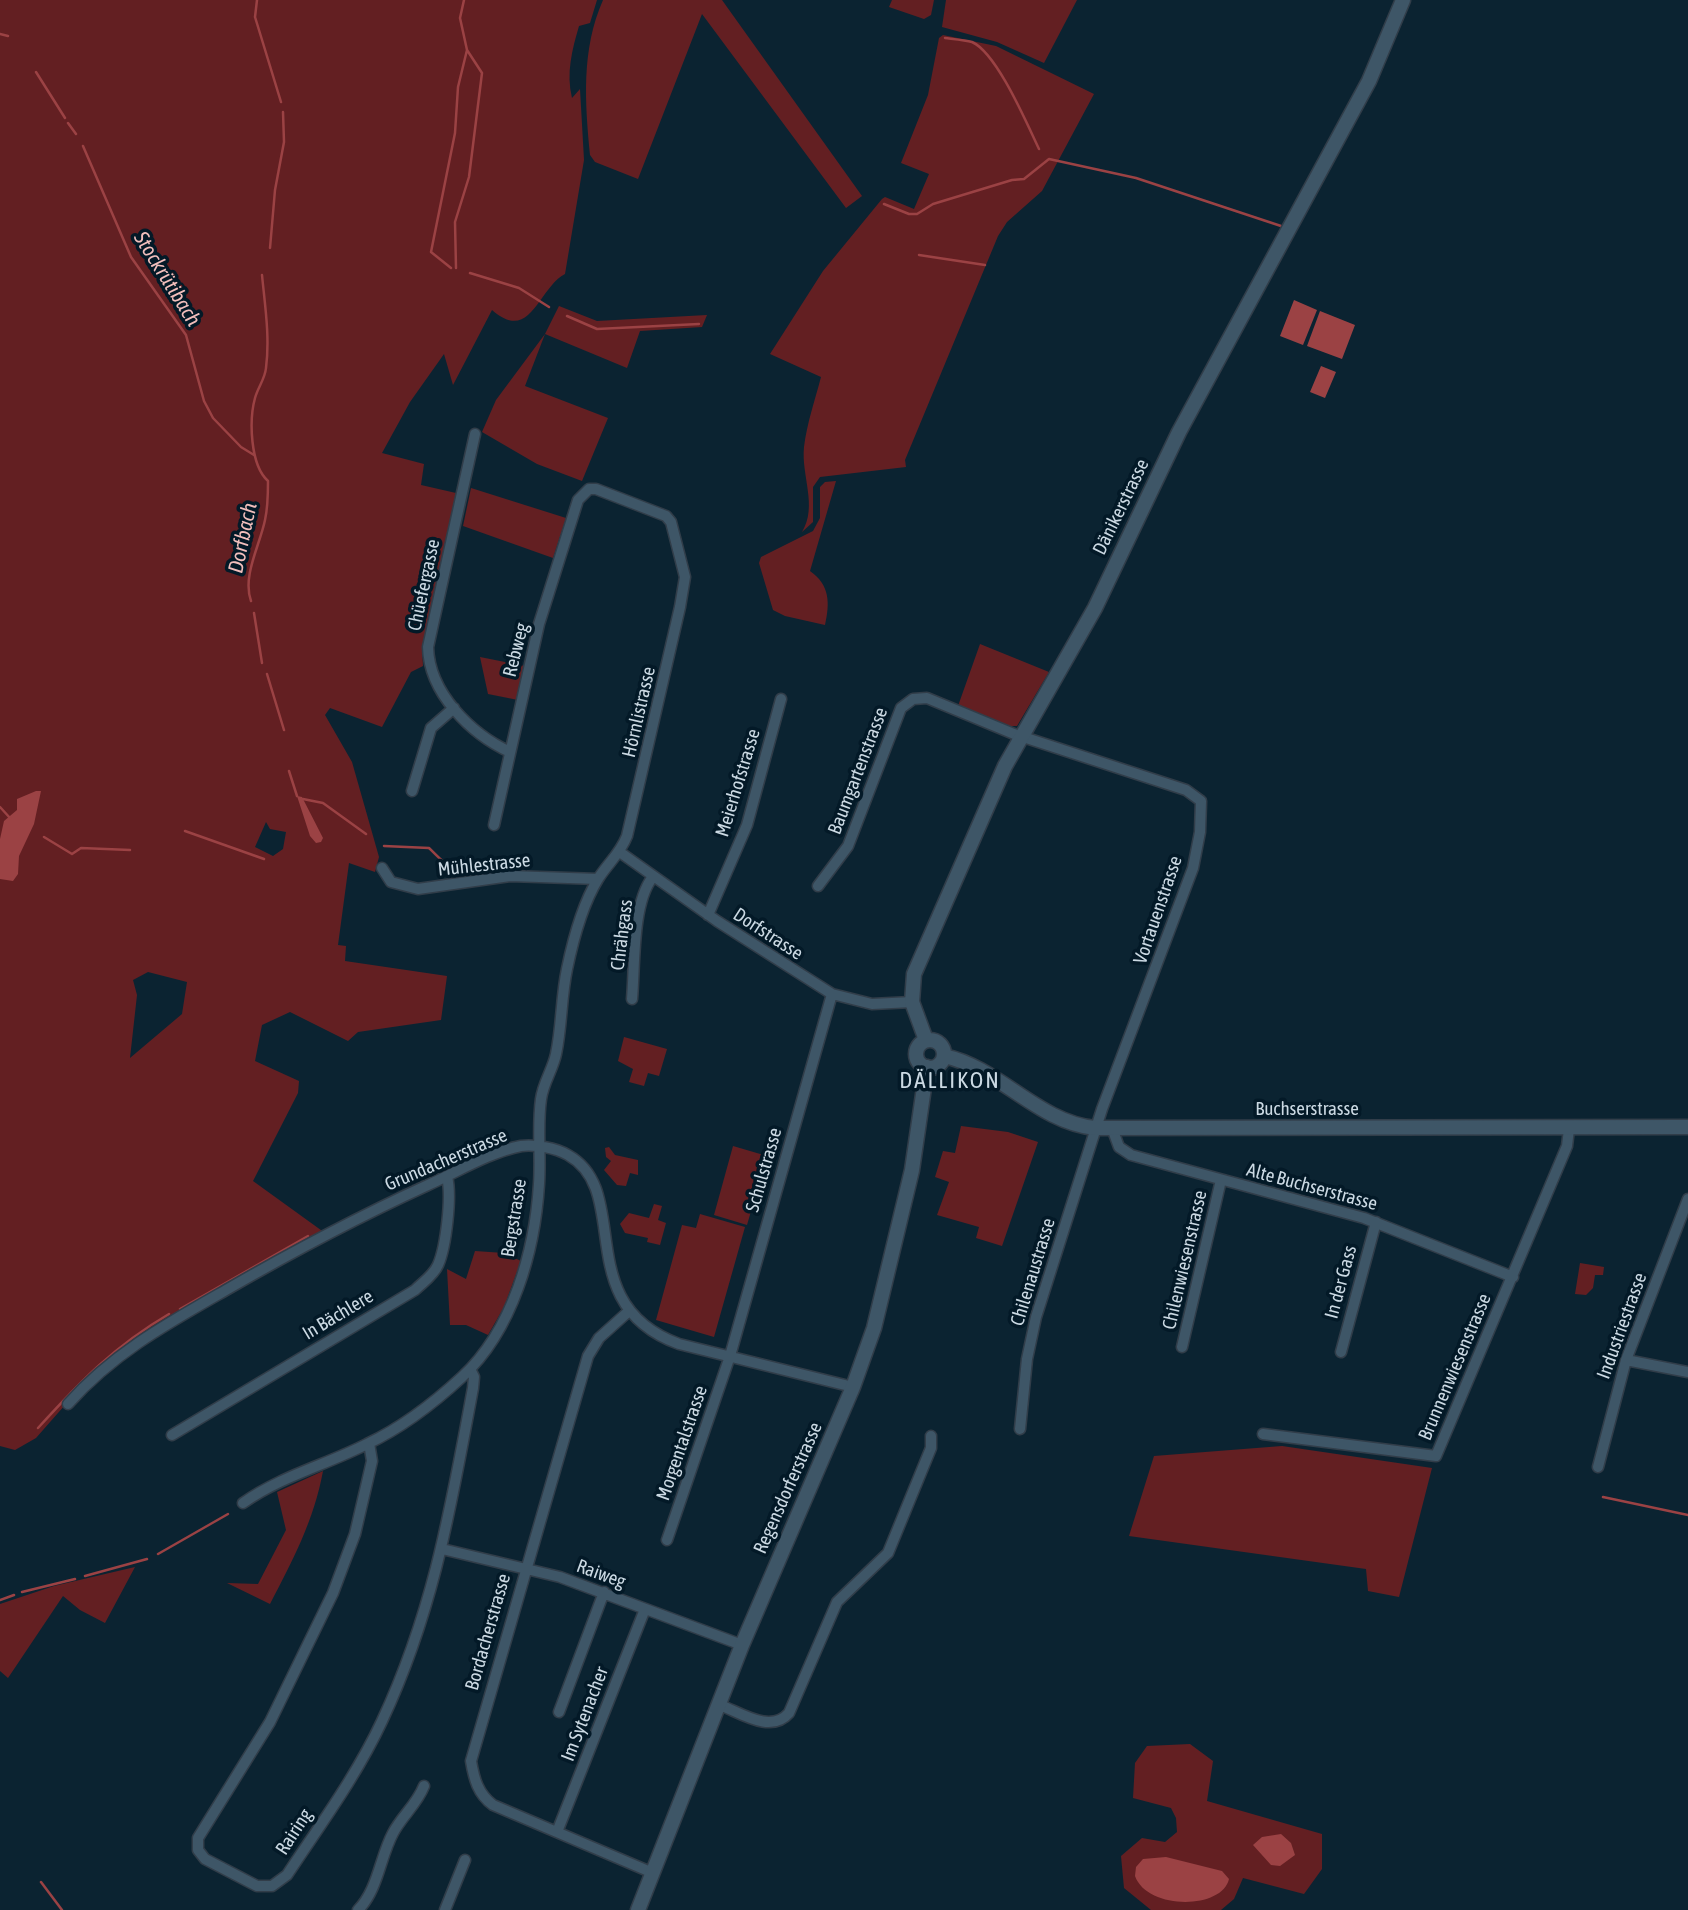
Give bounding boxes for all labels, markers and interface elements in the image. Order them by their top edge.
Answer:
water label: Stockrütibach [128,227,206,331]
street label: Dänikerstrasse [1088,455,1154,559]
water label: Dorfbach [223,501,263,575]
street label: Chüefergasse [403,537,445,633]
street label: Rebweg [498,621,534,679]
street label: Hörnlistrasse [617,664,661,760]
street label: Baumgartenstrasse [823,704,893,838]
street label: Meierhofstrasse [711,726,765,840]
street label: Mühlestrasse [437,849,531,881]
street label: Vortauenstrasse [1129,853,1187,967]
street label: Chrähgass [606,898,638,972]
street label: Dorfstrasse [729,903,807,965]
district label: DÄLLIKON [900,1067,1000,1095]
street label: Buchserstrasse [1255,1098,1359,1120]
street label: Grundacherstrasse [381,1124,511,1196]
street label: Schulstrasse [741,1125,787,1215]
street label: Alte Buchserstrasse [1244,1159,1380,1215]
street label: Bergstrasse [497,1177,531,1259]
street label: Chilenwiesenstrasse [1158,1188,1212,1332]
street label: Chilenaustrasse [1006,1216,1060,1328]
street label: In der Gass [1320,1243,1362,1321]
street label: Industriestrasse [1592,1270,1652,1382]
street label: In Bächlere [299,1285,377,1345]
street label: Brunnenwiesenstrasse [1414,1290,1496,1444]
street label: Morgentalstrasse [652,1383,712,1503]
street label: Regensdorferstrasse [749,1419,827,1557]
street label: Raiweg [573,1555,629,1593]
street label: Bordacherstrasse [460,1571,516,1693]
street label: Im Sytenacher [557,1664,613,1764]
street label: Rairing [271,1805,317,1859]

